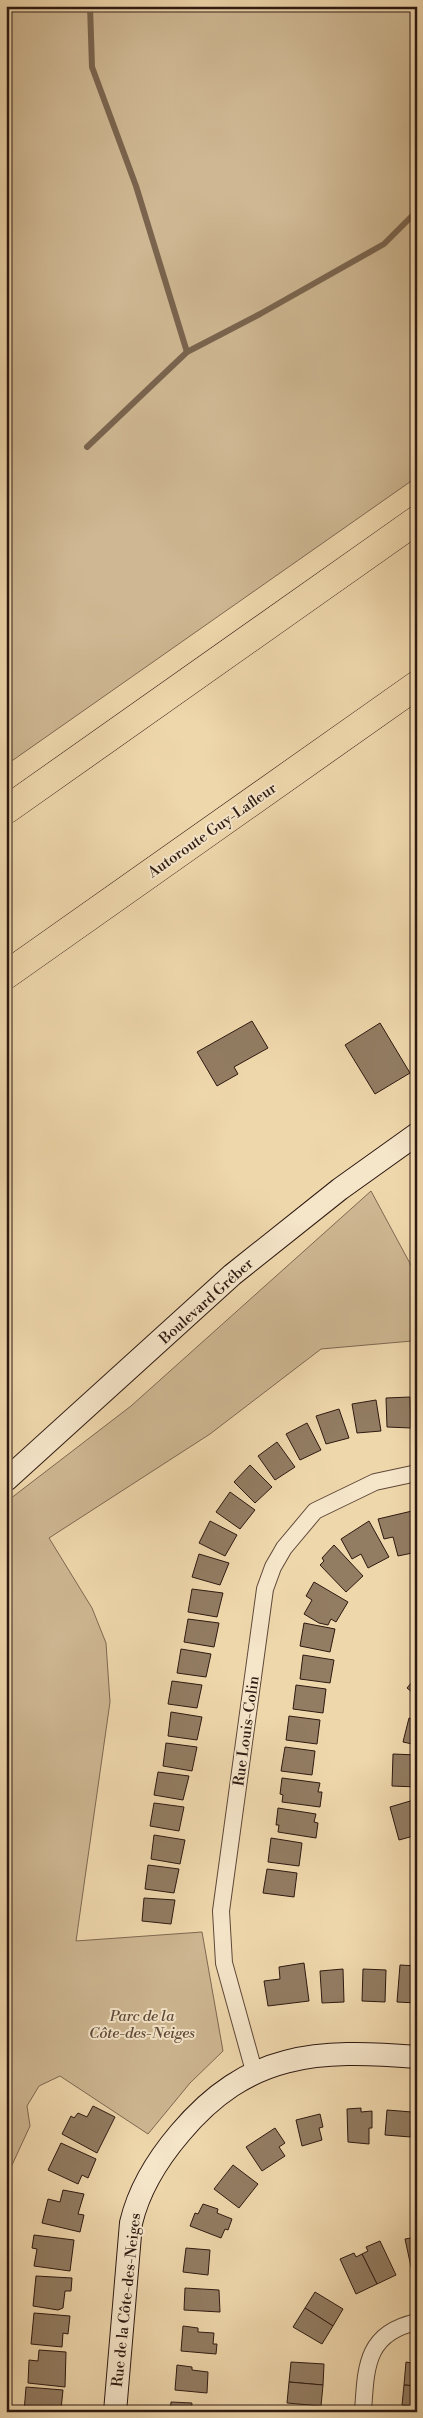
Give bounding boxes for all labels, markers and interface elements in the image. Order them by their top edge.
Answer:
street label: Autoroute Guy-Lafleur [143,778,281,883]
street label: Boulevard Gréber [155,1254,258,1349]
street label: Rue Louis-Colin [229,1675,264,1788]
park label: Parc de la Côte-des-Neiges [89,2007,195,2043]
street label: Rue de la Côte-des-Neiges [108,2212,145,2388]

